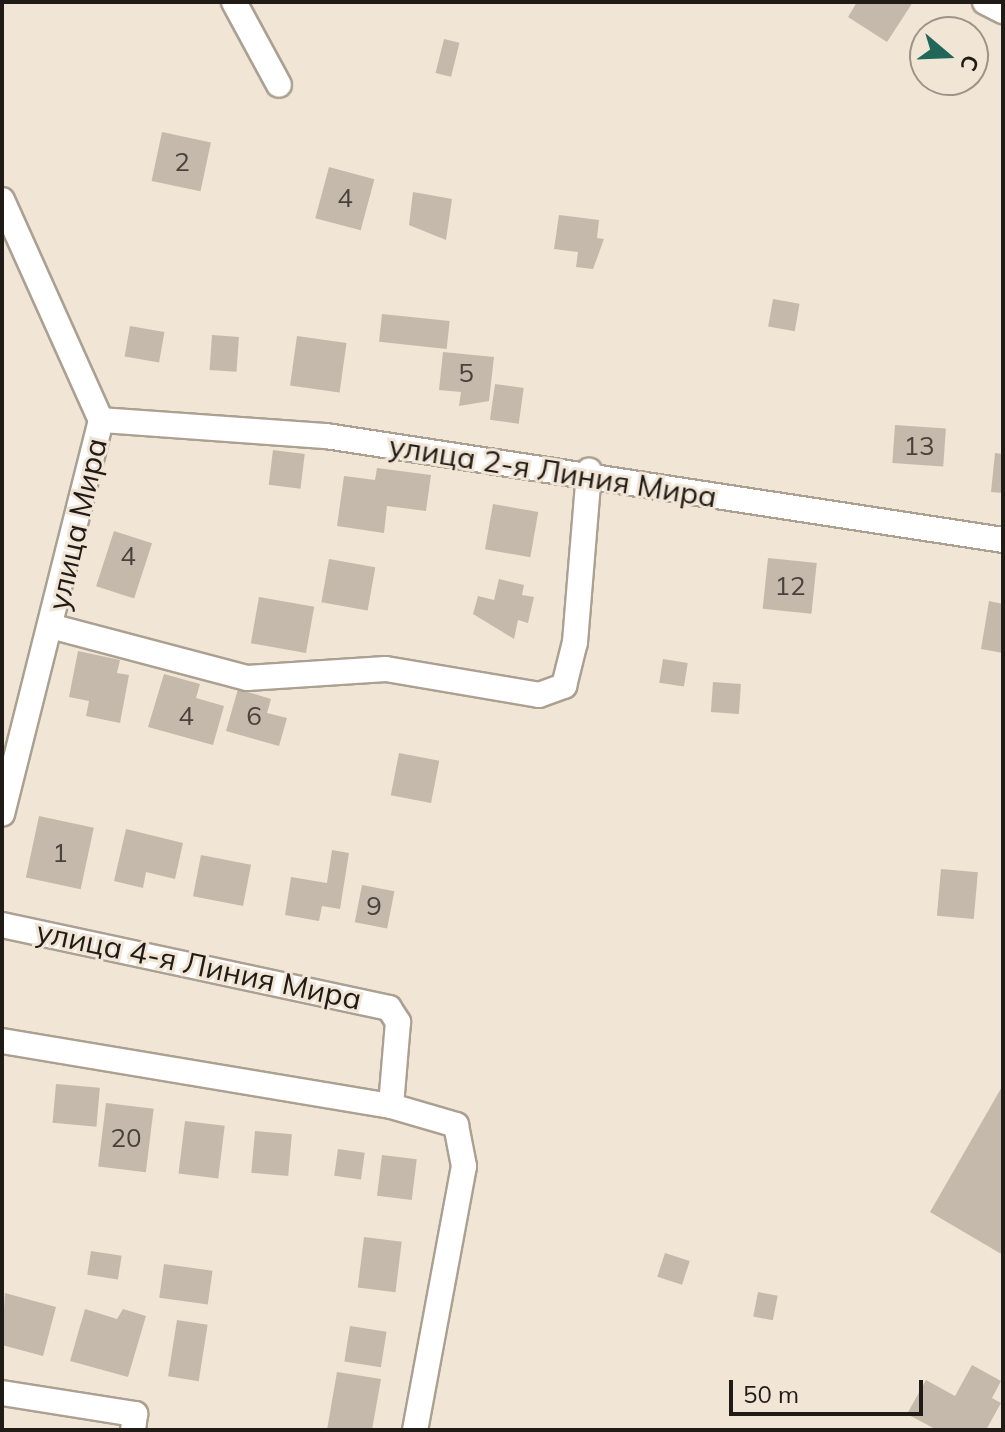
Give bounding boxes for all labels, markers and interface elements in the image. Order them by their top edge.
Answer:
north arrow [909,16,989,96]
text: С [954,51,985,75]
house number: 2 [174,146,190,178]
house number: 4 [337,182,353,214]
house number: 5 [458,357,474,389]
street label: улица 2-я Линия Мира [387,427,719,515]
house number: 13 [903,430,935,462]
street label: улица Мира [40,434,114,614]
house number: 4 [120,540,136,572]
house number: 12 [774,570,806,602]
house number: 4 [178,700,194,732]
house number: 6 [246,700,262,732]
house number: 1 [52,837,68,869]
house number: 9 [366,890,382,922]
street label: улица 4-я Линия Мира [33,913,365,1017]
house number: 20 [110,1122,142,1154]
scale bar [733,1364,927,1414]
text: 50 m [743,1379,799,1409]

